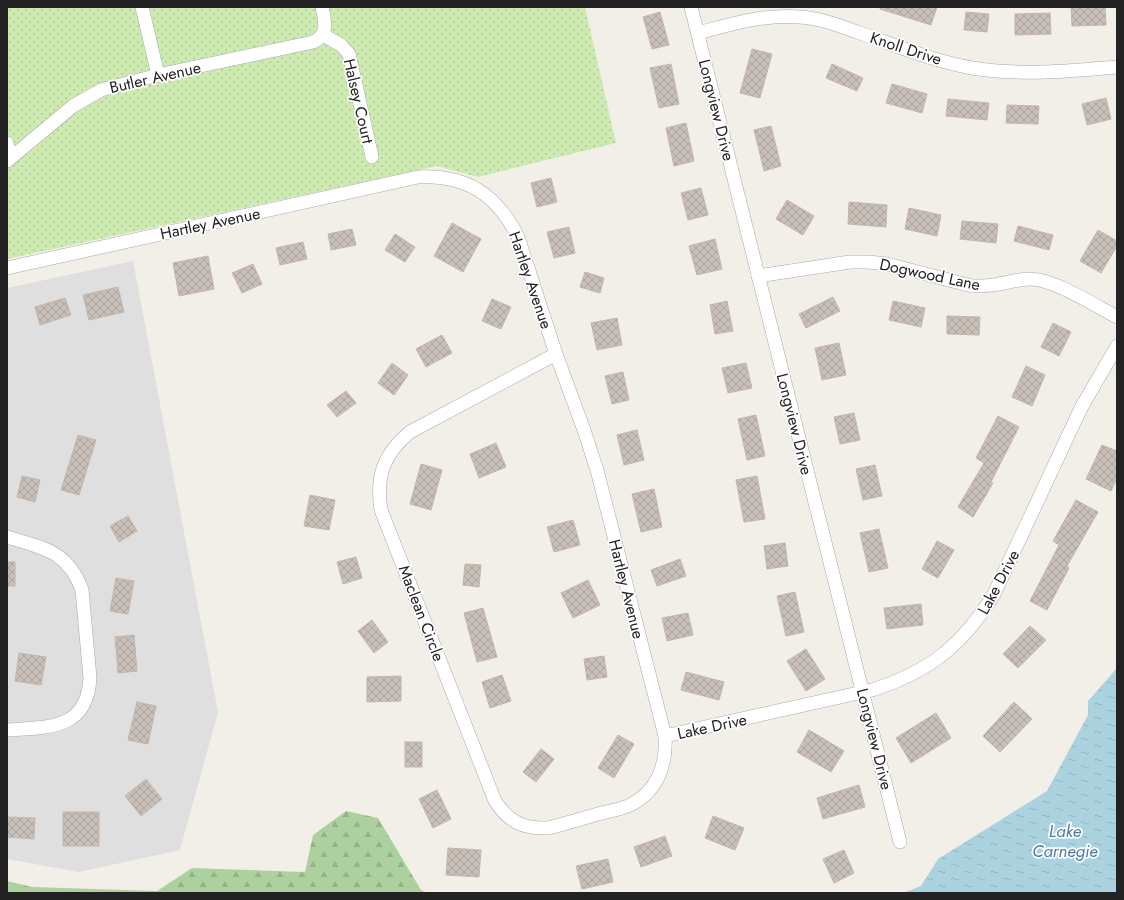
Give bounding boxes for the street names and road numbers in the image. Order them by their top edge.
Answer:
street label: Knoll Drive [867,26,945,71]
street label: Butler Avenue [107,56,203,99]
street label: Halsey Court [338,56,379,146]
street label: Longview Drive [693,57,740,163]
street label: Hartley Avenue [158,202,262,245]
street label: Hartley Avenue [503,228,558,332]
street label: Dogwood Lane [877,253,982,296]
street label: Longview Drive [771,371,818,477]
street label: Hartley Avenue [603,537,650,641]
street label: Lake Drive [972,546,1025,619]
street label: Maclean Circle [393,562,450,664]
street label: Longview Drive [851,686,898,792]
street label: Lake Drive [675,708,749,745]

